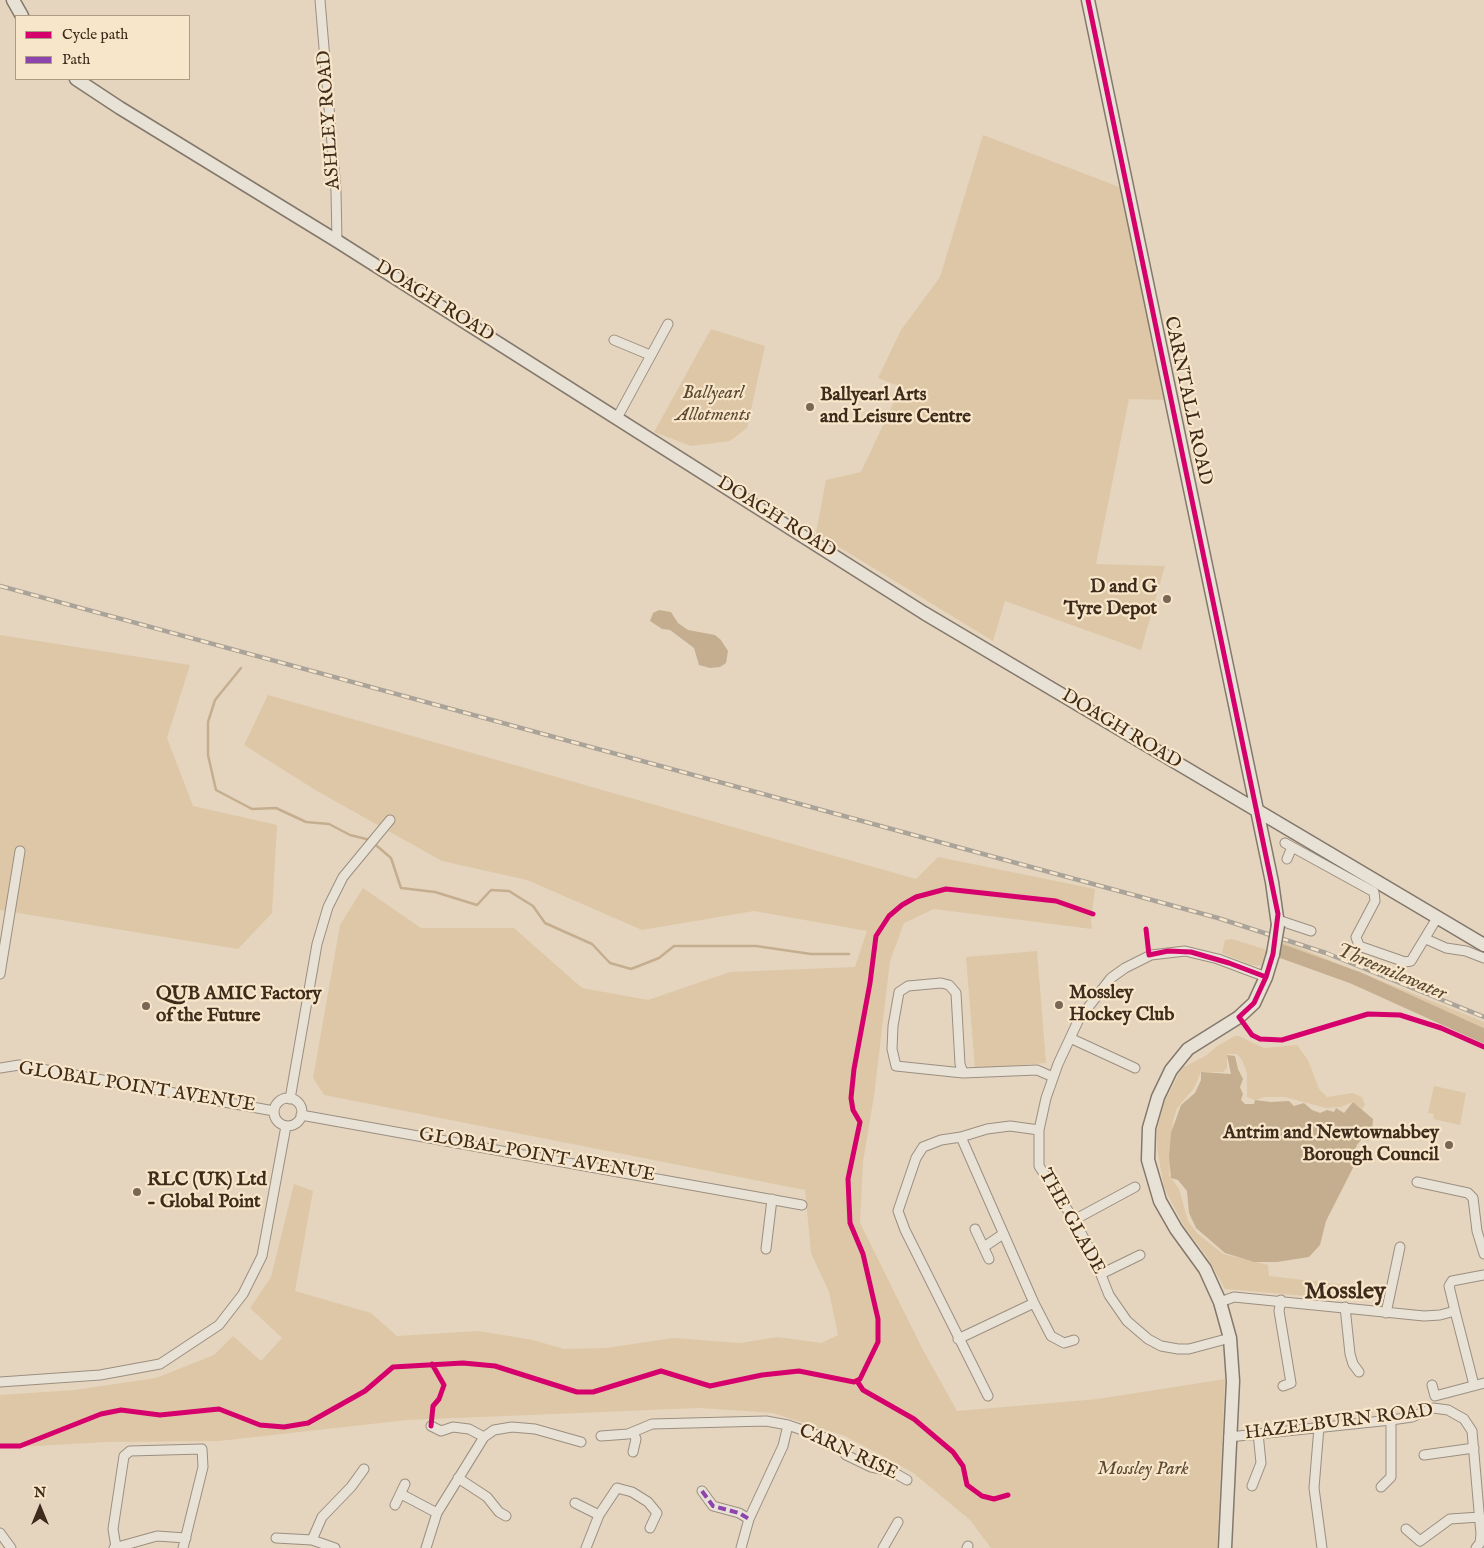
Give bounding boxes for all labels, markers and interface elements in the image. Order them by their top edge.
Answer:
legend [15,15,190,80]
text: Cycle path [62,25,128,44]
street label: ASHLEY ROAD [314,49,346,191]
text: Path [62,50,90,69]
street label: DOAGH ROAD [370,256,498,348]
street label: CARNTALL ROAD [1158,315,1216,487]
park label: Ballyearl Allotments [676,383,750,427]
place label: Ballyearl Arts and Leisure Centre [820,385,971,429]
marker: Ballyearl Arts and Leisure Centre [804,401,816,413]
street label: DOAGH ROAD [712,472,840,564]
place label: D and G Tyre Depot [1064,577,1157,621]
marker: D and G Tyre Depot [1161,593,1173,605]
street label: DOAGH ROAD [1057,685,1185,775]
water label: Threemilewater [1333,939,1449,1007]
place label: Mossley Hockey Club [1069,983,1174,1027]
place label: QUB AMIC Factory of the Future [156,984,322,1028]
marker: Mossley Hockey Club [1053,999,1065,1011]
marker: QUB AMIC Factory of the Future [140,1000,152,1012]
street label: GLOBAL POINT AVENUE [17,1058,257,1118]
place label: Antrim and Newtownabbey Borough Council [1223,1123,1439,1167]
street label: GLOBAL POINT AVENUE [417,1124,657,1188]
marker: Antrim and Newtownabbey Borough Council [1443,1139,1455,1151]
street label: THE GLADE [1033,1165,1109,1279]
place label: RLC (UK) Ltd - Global Point [147,1170,267,1214]
marker: RLC (UK) Ltd - Global Point [131,1186,143,1198]
district label: Mossley [1304,1279,1386,1307]
street label: HAZELBURN ROAD [1243,1400,1435,1446]
street label: CARN RISE [795,1420,901,1486]
park label: Mossley Park [1097,1459,1189,1481]
north arrow [15,1483,65,1533]
text: N [34,1484,46,1502]

